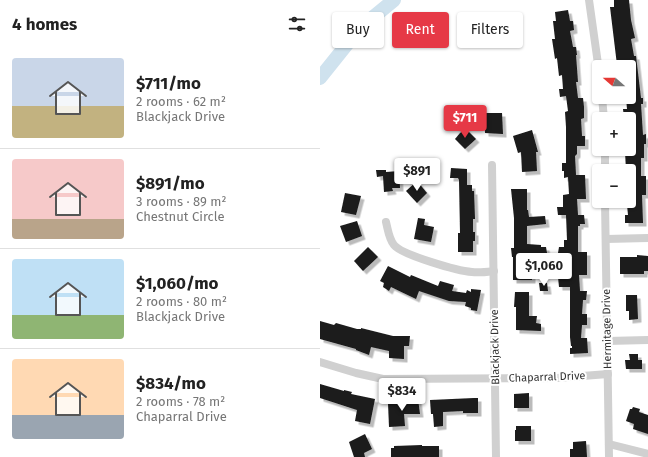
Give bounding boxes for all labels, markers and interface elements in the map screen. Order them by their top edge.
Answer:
chip: Buy [332,12,384,48]
chip: Rent [392,12,449,48]
chip: Filters [457,12,523,48]
icon: filters [286,13,308,35]
text: 4 homes [12,14,77,35]
north arrow [592,60,636,104]
map controls [592,60,636,208]
text: $711/mo [136,73,201,94]
icon: home [44,74,92,122]
text: 2 rooms · 62 m² [136,94,226,109]
pin: $711 [441,105,489,139]
text: Blackjack Drive [136,109,225,124]
text: $711 [453,110,477,125]
button: + [592,112,636,156]
pin: $891 [393,158,441,192]
text: $891 [403,163,431,178]
button: − [592,164,636,208]
text: $891/mo [136,173,205,194]
icon: home [44,175,92,223]
text: 3 rooms · 89 m² [136,194,226,209]
text: Chestnut Circle [136,209,225,224]
pin: $1,060 [511,253,577,287]
text: $1,060 [525,258,563,273]
text: $1,060/mo [136,273,219,294]
icon: home [44,275,92,323]
street label: Hermitage Drive [600,289,614,369]
text: 2 rooms · 80 m² [136,294,227,309]
text: Blackjack Drive [136,309,225,324]
street label: Blackjack Drive [488,309,502,385]
street label: Chaparral Drive [508,369,586,385]
text: $834/mo [136,373,206,394]
icon: home [44,375,92,423]
pin: $834 [378,378,426,412]
text: $834 [388,383,416,398]
text: 2 rooms · 78 m² [136,394,225,409]
text: Chaparral Drive [136,409,227,424]

